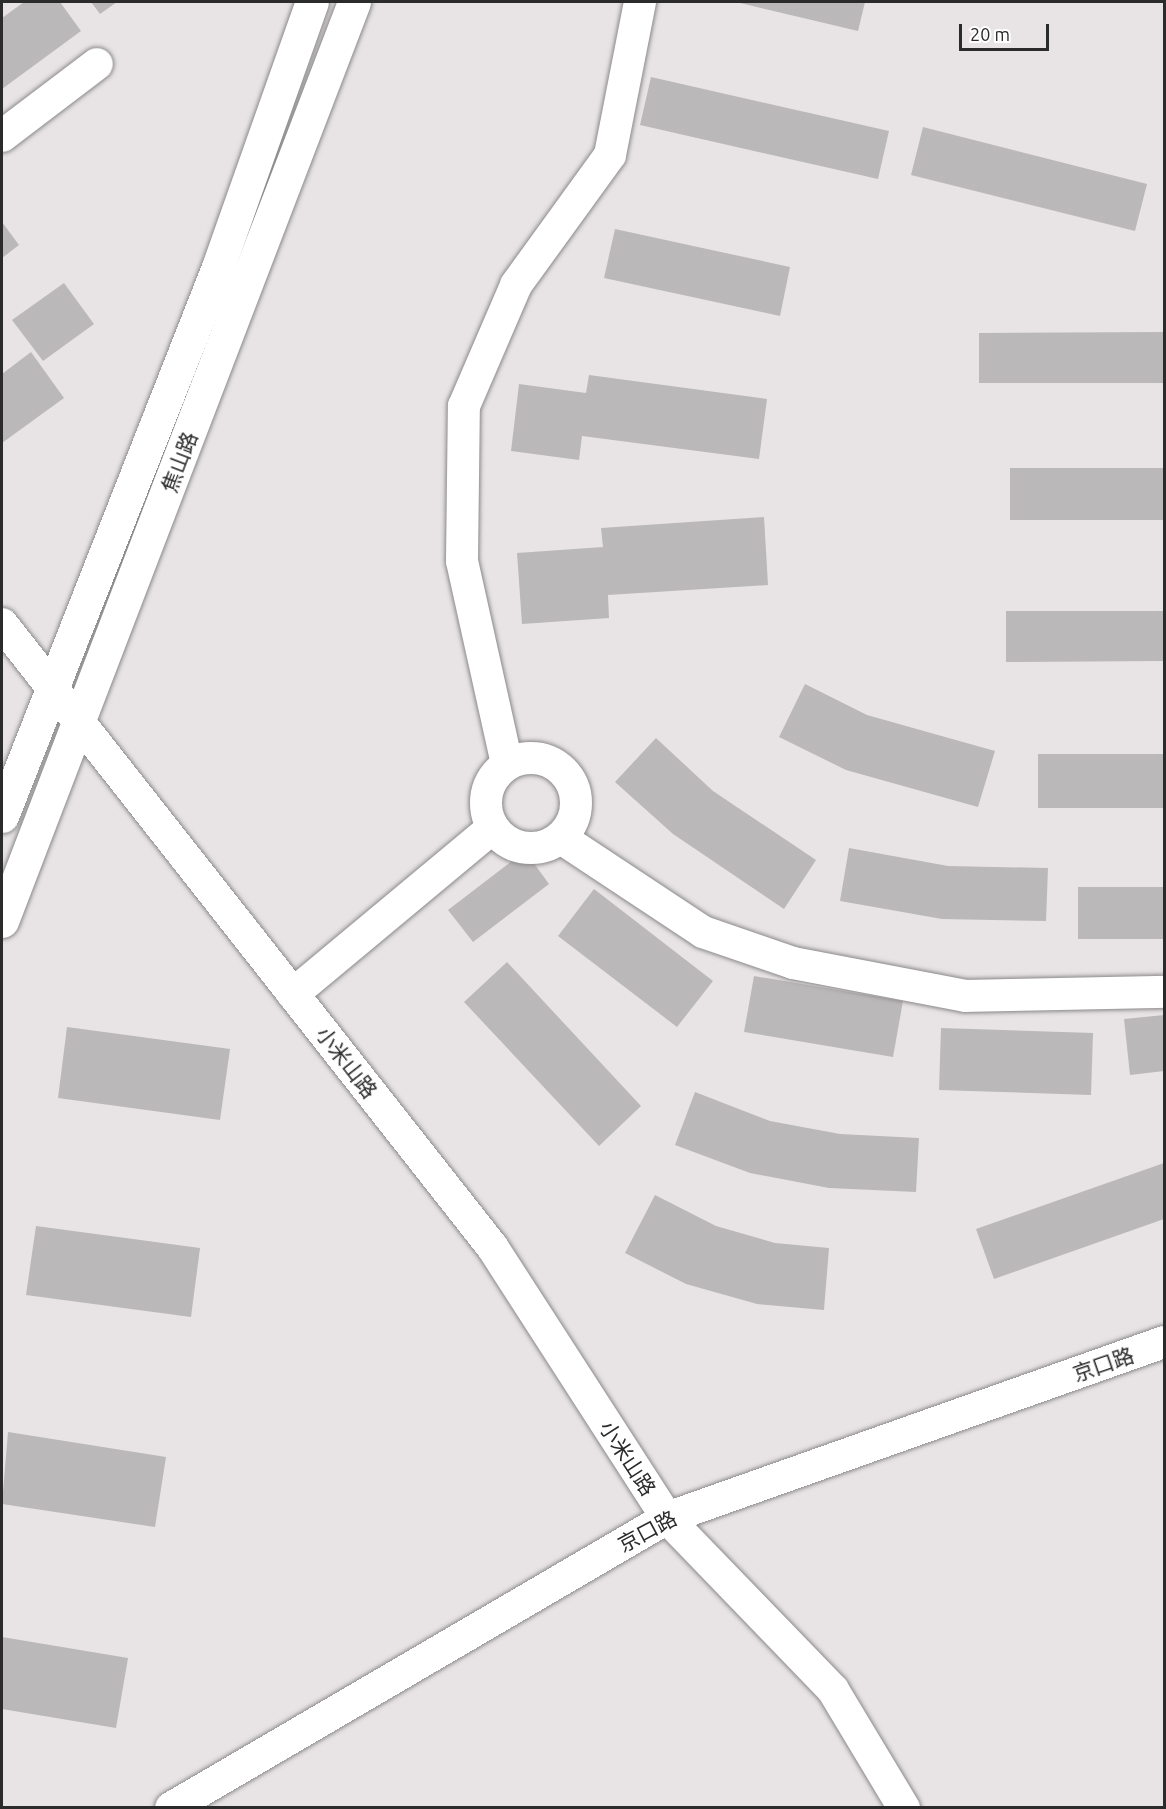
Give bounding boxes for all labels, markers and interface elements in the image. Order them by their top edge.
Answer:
scale bar [962,12,1052,50]
text: 20 m [970,24,1010,44]
street label: 焦山路 [156,428,202,496]
street label: 小米山路 [311,1021,383,1103]
street label: 京口路 [1069,1342,1137,1386]
street label: 小米山路 [595,1416,661,1500]
street label: 京口路 [613,1505,681,1557]

